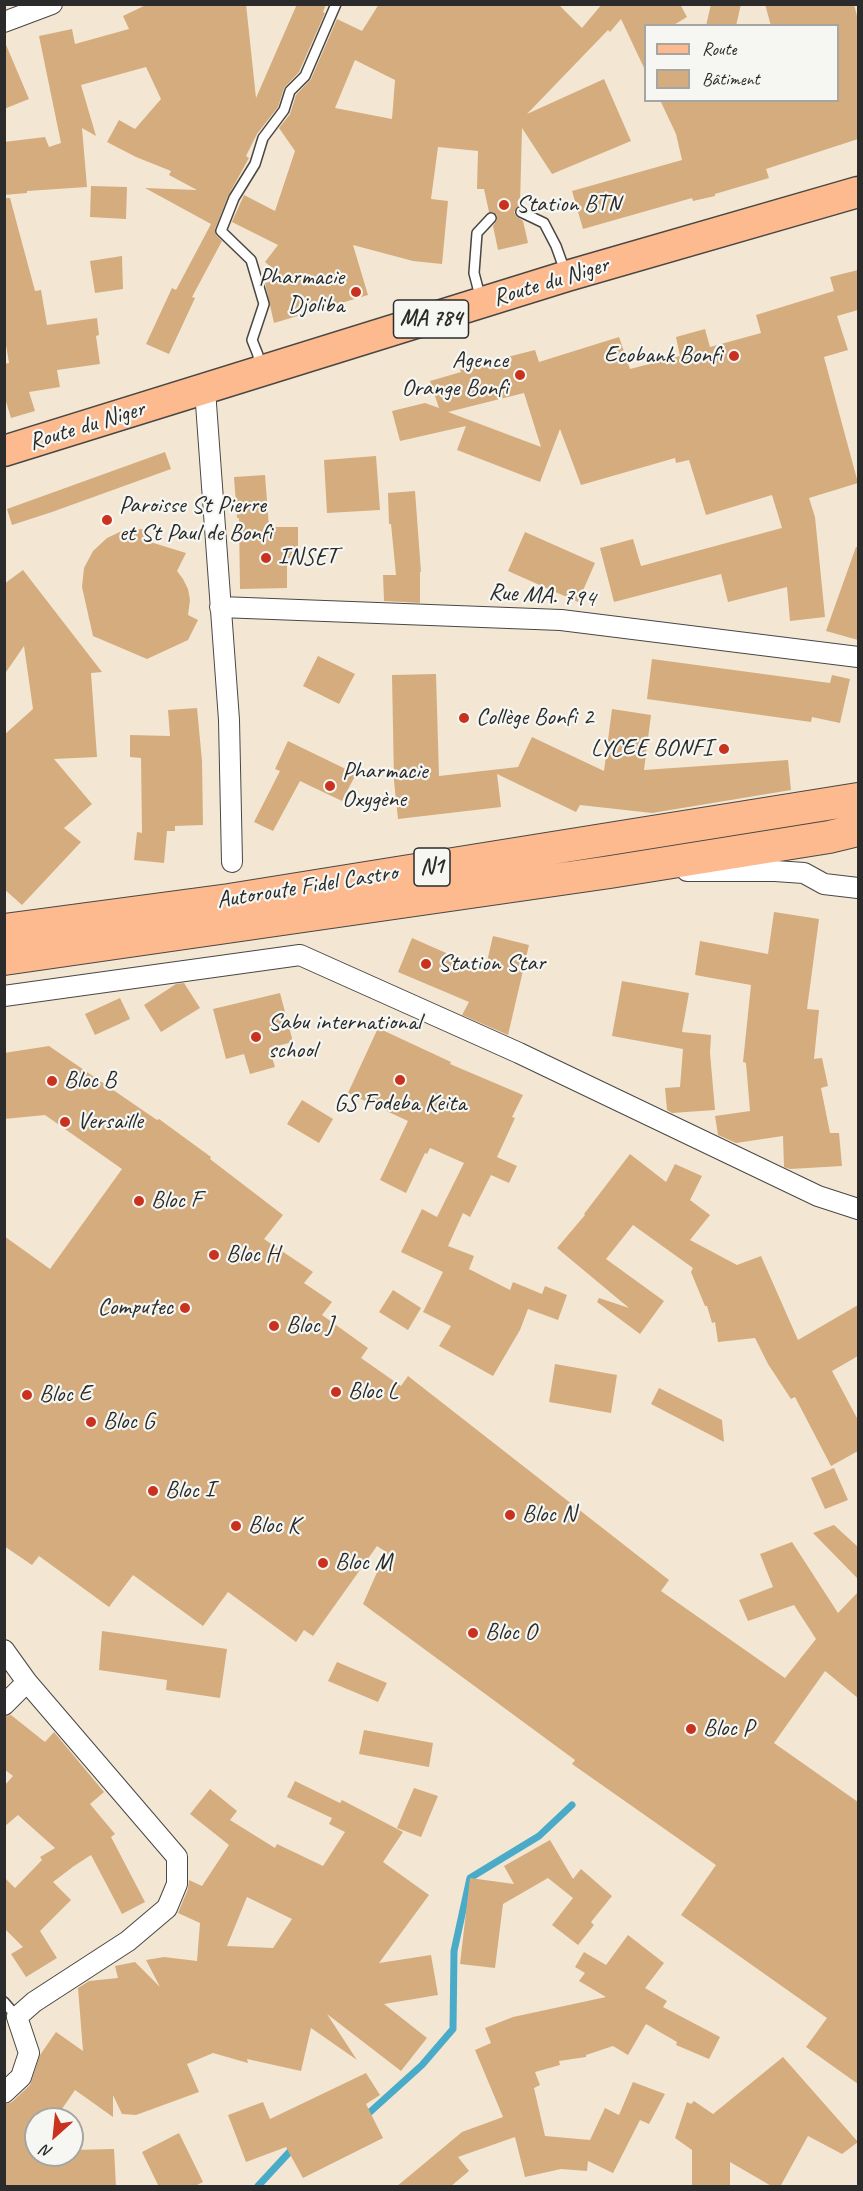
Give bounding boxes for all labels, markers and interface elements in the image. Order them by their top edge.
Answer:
legend [644,24,839,102]
text: Route [702,38,736,60]
text: Bâtiment [702,68,760,90]
place label: Station BTN [516,191,621,219]
marker: Station BTN [497,198,511,212]
street label: Route du Niger [490,251,612,313]
place label: Pharmacie Djoliba [258,264,344,320]
marker: Pharmacie Djoliba [349,285,363,299]
road number: MA 784 [394,300,468,338]
place label: Ecobank Bonfi [604,342,722,370]
place label: Agence Orange Bonfi [401,347,508,403]
marker: Ecobank Bonfi [727,349,741,363]
marker: Agence Orange Bonfi [513,368,527,382]
street label: Route du Niger [26,395,148,457]
place label: Paroisse St Pierre et St Paul de Bonfi [119,492,272,548]
marker: Paroisse St Pierre et St Paul de Bonfi [100,513,114,527]
place label: INSET [278,544,337,572]
marker: INSET [259,551,273,565]
street label: Rue MA. 794 [488,578,596,614]
place label: Collège Bonfi 2 [476,704,593,732]
marker: Collège Bonfi 2 [457,711,471,725]
place label: LYCEE BONFI [591,735,712,763]
marker: LYCEE BONFI [717,742,731,756]
place label: Pharmacie Oxygène [342,758,428,814]
marker: Pharmacie Oxygène [323,779,337,793]
road number: N1 [414,848,450,886]
street label: Autoroute Fidel Castro [215,859,399,915]
place label: Station Star [438,950,545,978]
marker: Station Star [419,957,433,971]
place label: Sabu international school [268,1009,421,1065]
marker: Sabu international school [249,1030,263,1044]
place label: Bloc B [64,1067,116,1095]
marker: GS Fodeba Keita [393,1073,407,1087]
marker: Bloc B [45,1074,59,1088]
place label: GS Fodeba Keita [334,1090,466,1118]
place label: Versaille [77,1108,143,1136]
marker: Versaille [58,1115,72,1129]
place label: Bloc F [151,1187,201,1215]
marker: Bloc F [132,1194,146,1208]
place label: Bloc H [226,1241,279,1269]
marker: Bloc H [207,1248,221,1262]
place label: Computec [98,1294,173,1322]
marker: Computec [178,1301,192,1315]
place label: Bloc J [286,1312,333,1340]
marker: Bloc J [267,1319,281,1333]
place label: Bloc L [348,1378,398,1406]
place label: Bloc E [39,1381,91,1409]
marker: Bloc L [329,1385,343,1399]
marker: Bloc E [20,1388,34,1402]
place label: Bloc G [103,1408,154,1436]
marker: Bloc G [84,1415,98,1429]
place label: Bloc I [165,1477,214,1505]
marker: Bloc I [146,1484,160,1498]
place label: Bloc N [522,1501,576,1529]
marker: Bloc N [503,1508,517,1522]
place label: Bloc K [248,1512,299,1540]
marker: Bloc K [229,1519,243,1533]
place label: Bloc M [335,1549,392,1577]
marker: Bloc M [316,1556,330,1570]
place label: Bloc O [485,1619,536,1647]
marker: Bloc O [466,1626,480,1640]
place label: Bloc P [703,1715,754,1743]
marker: Bloc P [684,1722,698,1736]
north arrow [24,2107,84,2167]
text: N [38,2140,56,2162]

